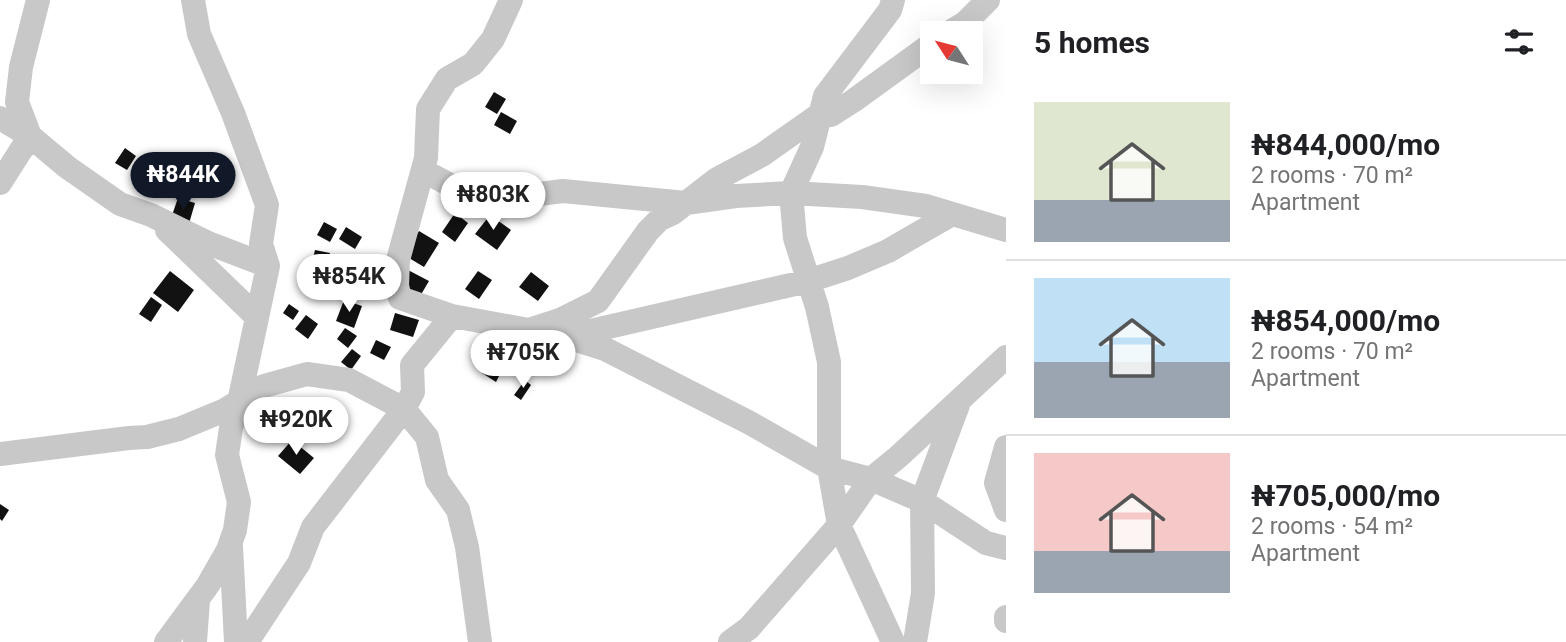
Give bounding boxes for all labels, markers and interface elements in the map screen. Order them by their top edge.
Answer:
north arrow [920,21,984,84]
map controls [920,21,983,84]
icon: filters [1500,23,1538,61]
text: 5 homes [1034,25,1150,60]
text: ₦844,000/mo [1251,127,1440,162]
icon: home [1090,130,1174,214]
pin: ₦844K [134,152,232,212]
text: ₦844K [147,161,219,188]
text: 2 rooms · 70 m² [1251,162,1413,189]
pin: ₦803K [444,173,542,232]
text: ₦803K [457,181,529,208]
text: Apartment [1251,189,1360,216]
pin: ₦854K [300,254,398,314]
text: ₦854K [313,263,385,290]
text: ₦854,000/mo [1251,303,1440,338]
icon: home [1090,306,1174,390]
pin: ₦705K [474,330,572,390]
text: 2 rooms · 70 m² [1251,338,1413,365]
text: ₦705K [487,339,559,366]
text: Apartment [1251,365,1360,392]
pin: ₦920K [247,398,345,457]
text: ₦920K [260,406,332,433]
text: ₦705,000/mo [1251,478,1440,513]
icon: home [1090,481,1174,565]
text: 2 rooms · 54 m² [1251,513,1413,540]
text: Apartment [1251,540,1360,567]

